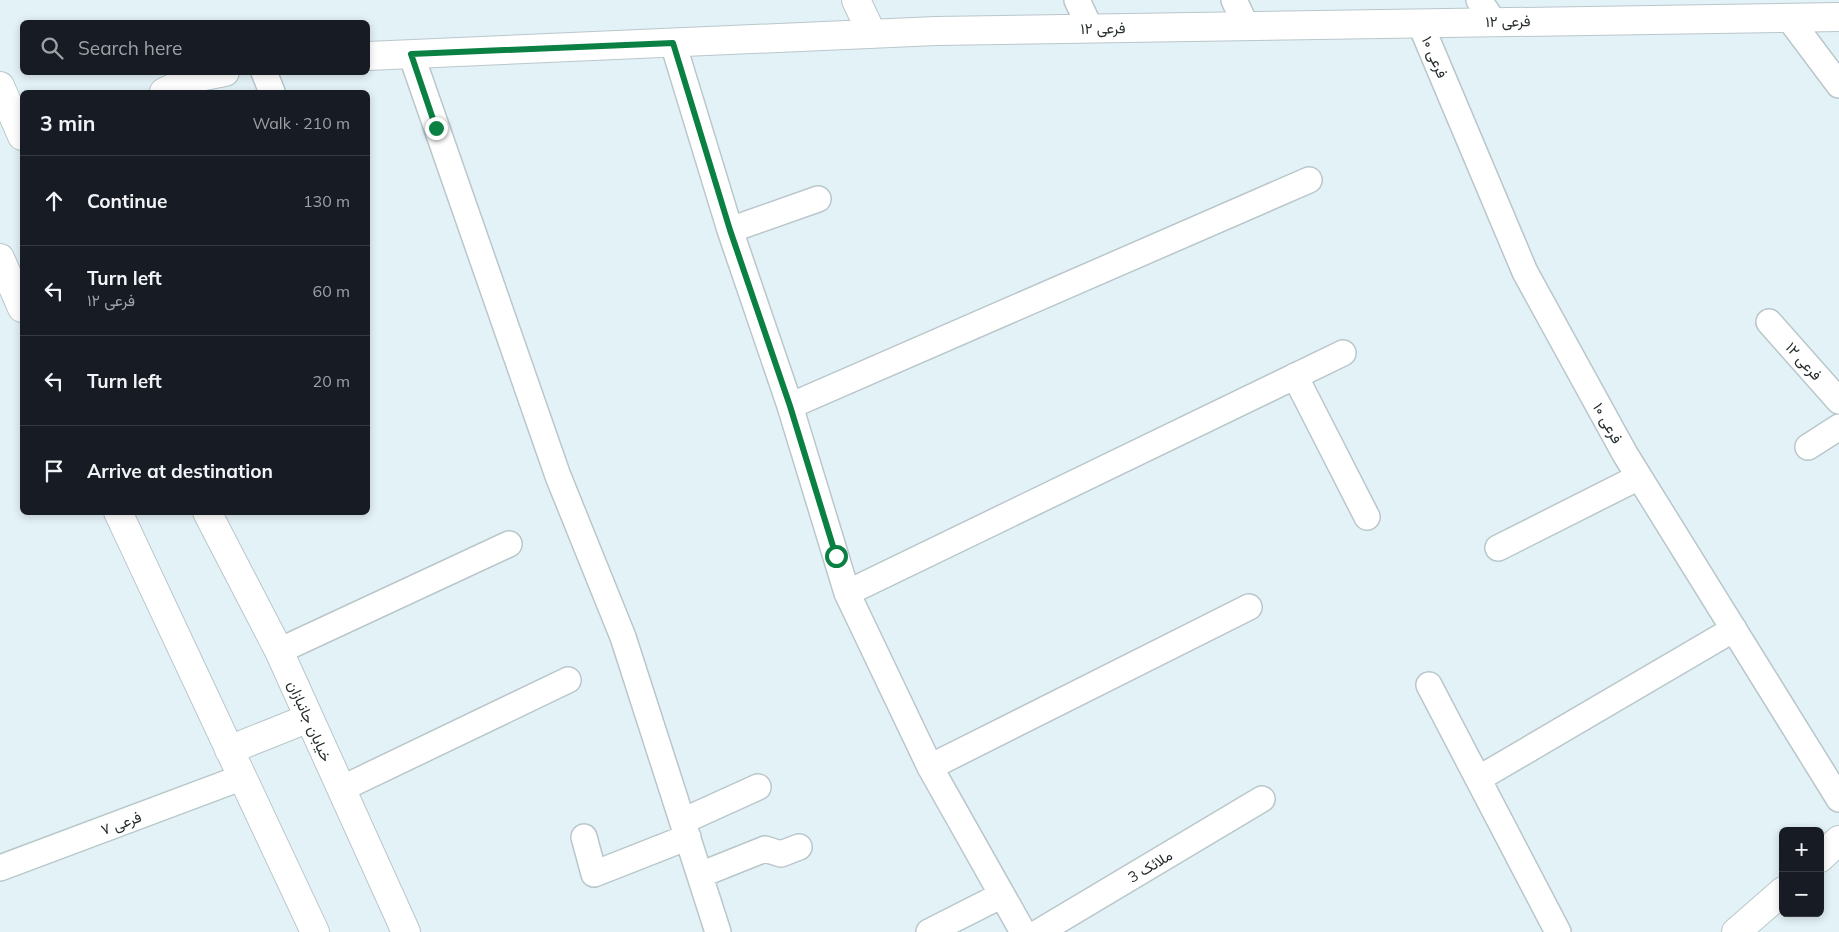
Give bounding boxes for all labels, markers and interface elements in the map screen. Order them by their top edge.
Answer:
street label: فرعی ۱۲ [1485,11,1531,32]
street label: فرعی ۱۲ [1080,18,1126,39]
search box [20,20,370,75]
street label: فرعی ۱۰ [1417,33,1452,81]
icon: search [38,34,66,62]
text: Search here [78,36,182,60]
text: 3 min [40,110,95,136]
text: Walk · 210 m [252,113,350,133]
route end [425,117,448,140]
icon: ahead [40,187,68,215]
text: Continue [87,189,167,213]
text: 130 m [303,191,350,211]
text: Turn left [87,266,162,290]
icon: left [40,277,68,305]
text: 60 m [313,281,350,301]
text: فرعی ۱۲ [87,290,135,310]
street label: فرعی ۱۲ [1781,338,1826,385]
icon: left [40,367,68,395]
text: Turn left [87,369,162,393]
text: 20 m [313,371,350,391]
street label: فرعی ۱۰ [1588,399,1627,447]
icon: arrive [40,457,68,485]
text: Arrive at destination [87,459,273,483]
route start [825,545,848,568]
street label: خیابان جانبازان [284,677,336,765]
street label: فرعی ۷ [98,807,144,840]
map controls [1779,827,1824,917]
button: + [1779,827,1824,872]
street label: ملائک 3 [1124,845,1176,887]
button: − [1779,872,1824,917]

